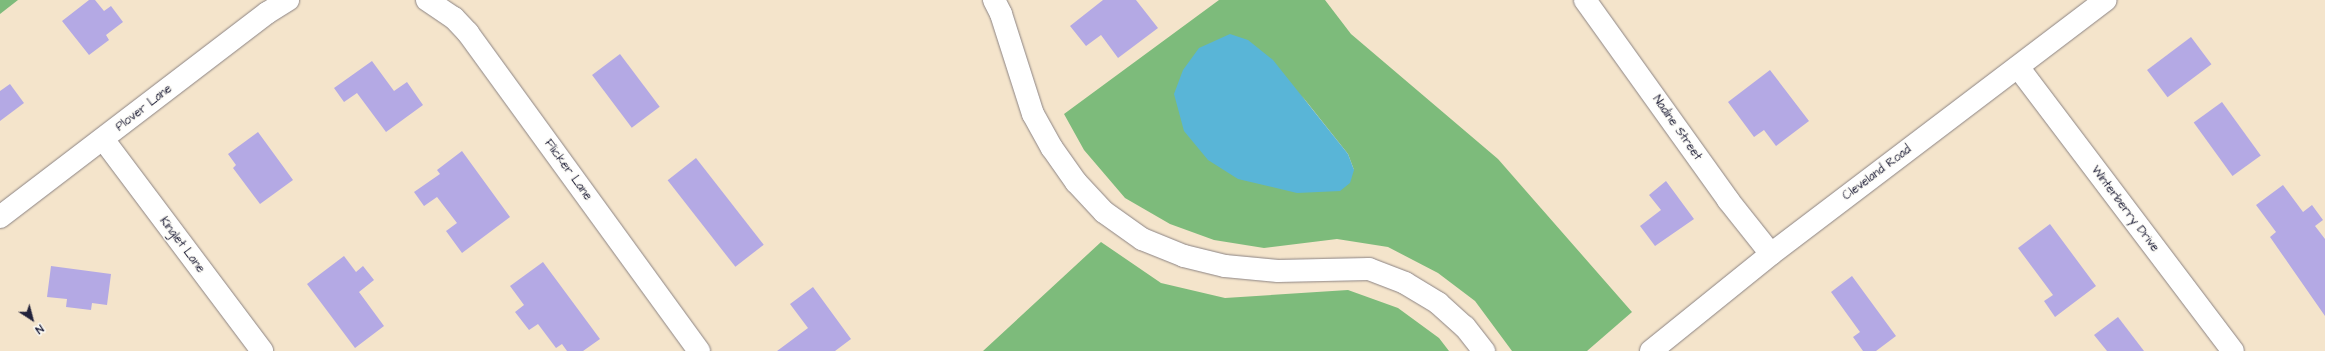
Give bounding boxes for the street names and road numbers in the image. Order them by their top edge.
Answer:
street label: Plover Lane [113,82,175,134]
street label: Nadine Street [1649,93,1705,163]
street label: Flicker Lane [541,137,595,203]
street label: Cleveland Road [1840,143,1914,203]
street label: Winterberry Drive [2088,163,2162,255]
street label: Kinglet Lane [156,214,208,276]

